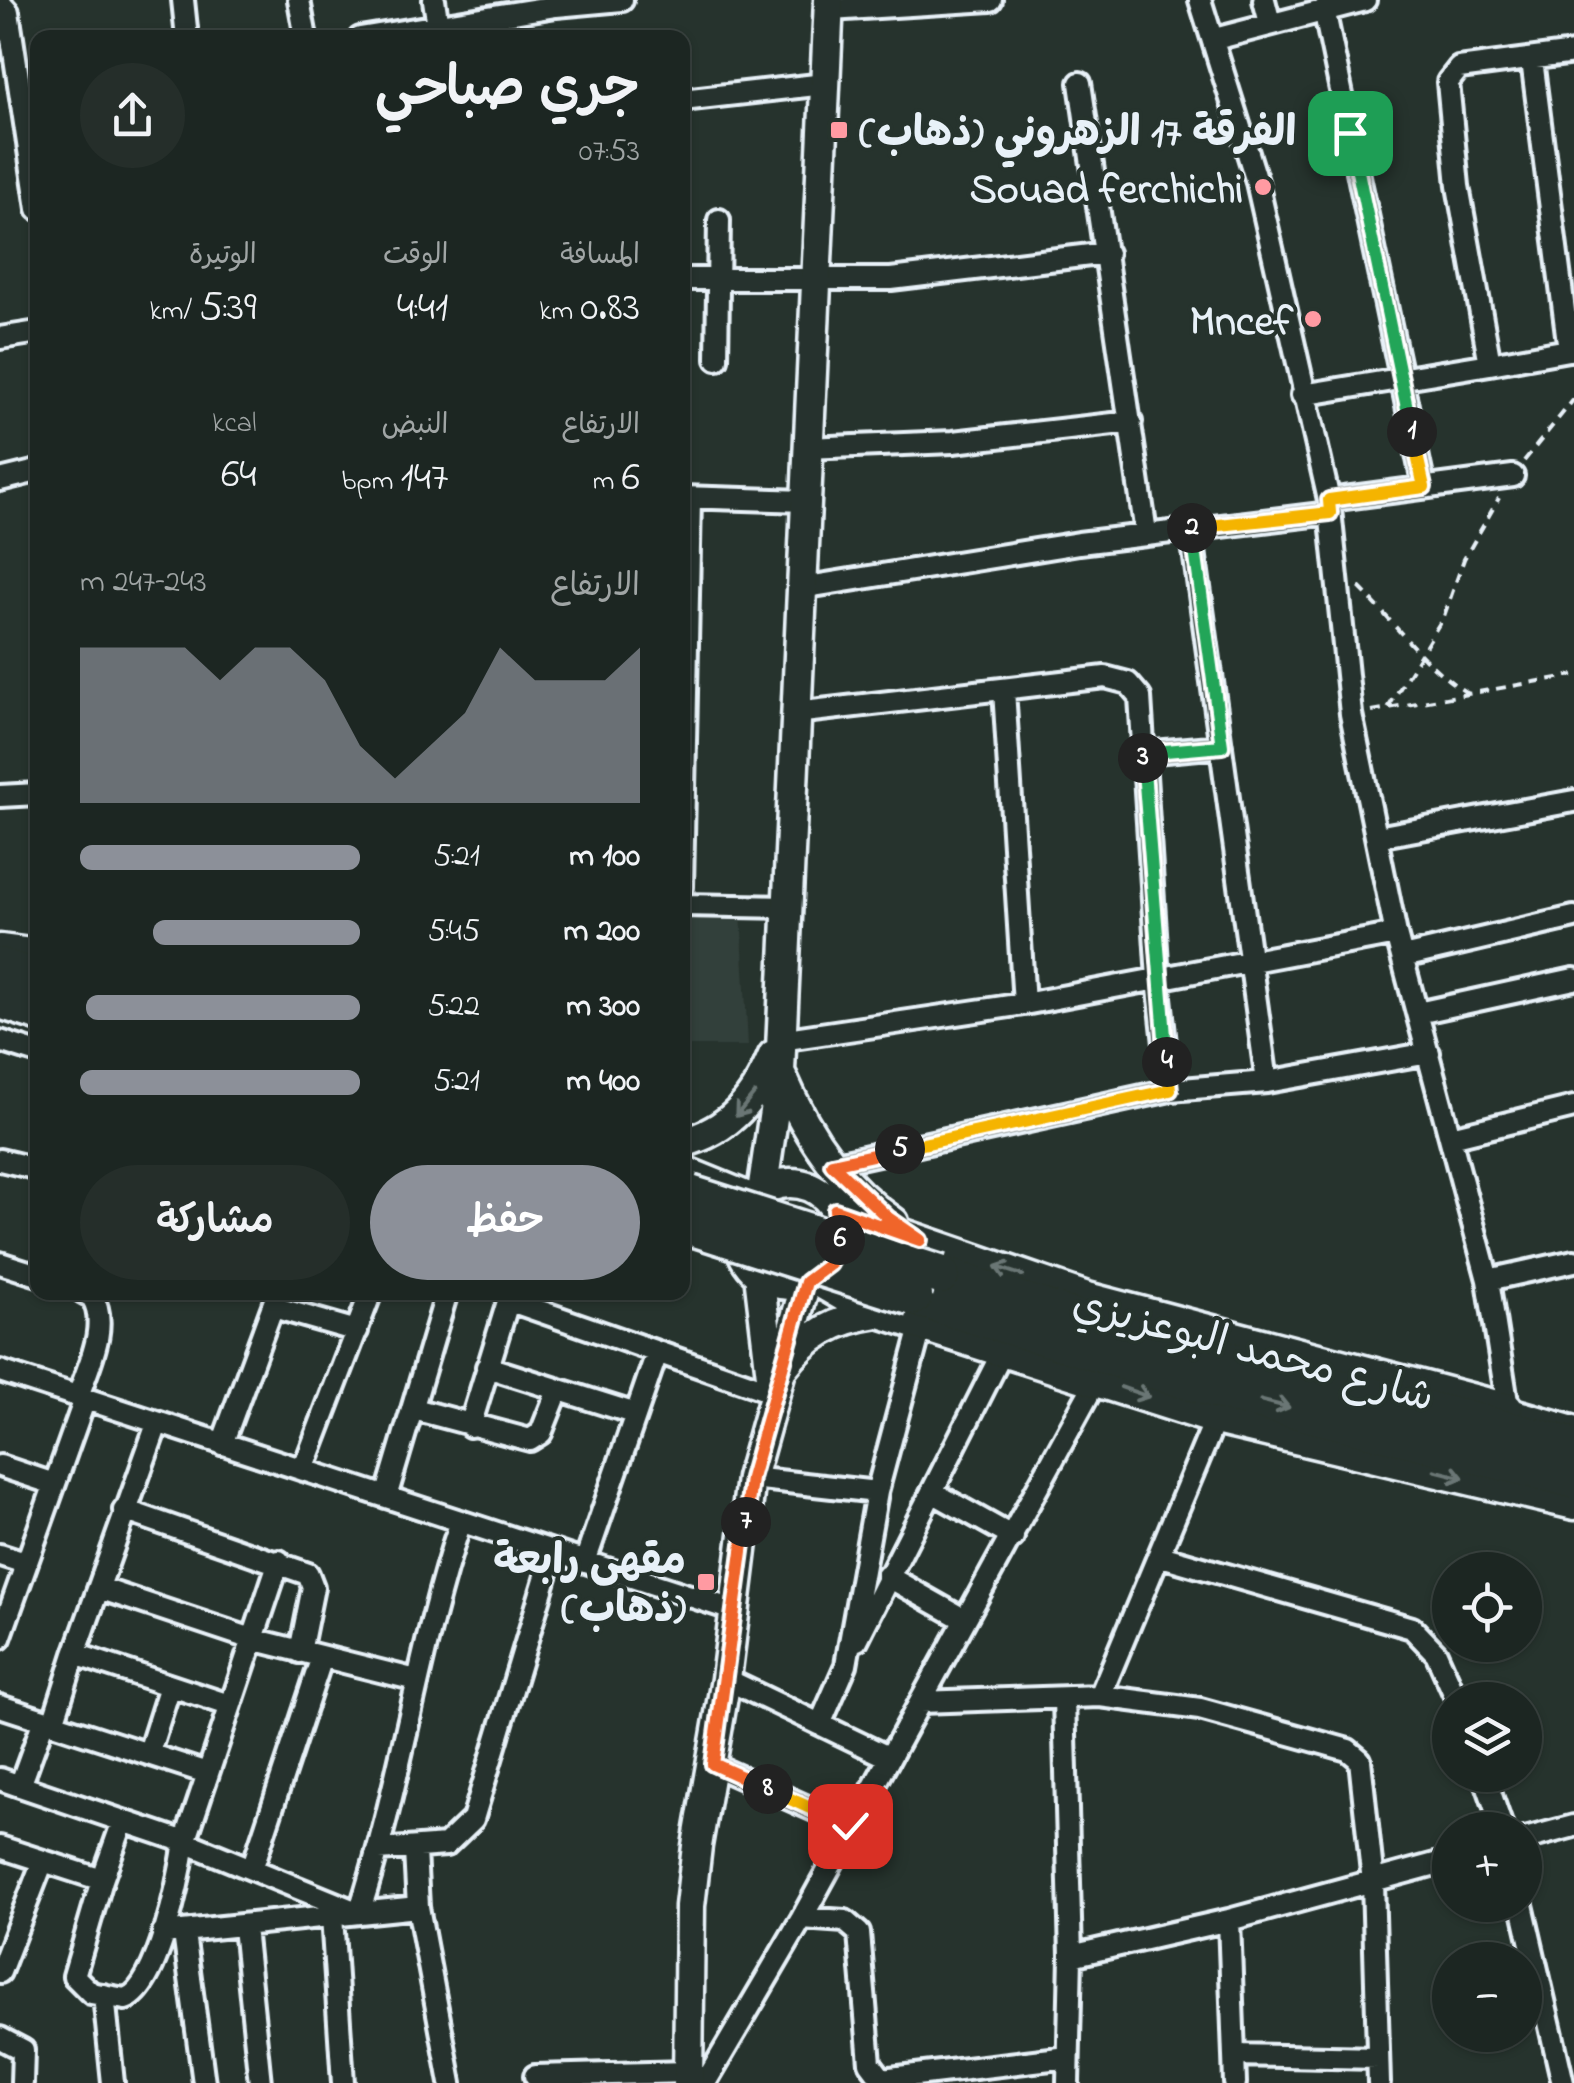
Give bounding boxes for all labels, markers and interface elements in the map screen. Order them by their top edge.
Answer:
text: جري صباحي [375,51,640,131]
button: share [80,63,185,168]
pin [1308,91,1393,176]
place label: الفرقة 17 الزهروني (ذهاب) [859,104,1296,168]
icon: arrive [1323,106,1378,161]
marker: الفرقة 17 الزهروني (ذهاب) [828,119,850,141]
text: 07:53 [579,129,640,176]
place label: Souad ferchichi [970,161,1243,222]
marker: Souad ferchichi [1252,176,1274,198]
text: الوتيرة [189,236,257,277]
text: الوقت [383,236,448,277]
text: المسافة [560,236,640,277]
text: 5:39 [199,278,257,339]
text: 4:41 [397,278,448,339]
text: 0.83 [580,278,640,339]
text: /km [149,292,199,333]
text: km [539,292,580,333]
place label: Mncef [1190,293,1295,354]
marker: Mncef [1302,308,1324,330]
text: kcal [212,404,257,445]
text: النبض [381,406,448,447]
text: الارتفاع [561,406,640,447]
pin: 1 [1387,407,1437,457]
text: 1 [1408,411,1416,452]
text: 64 [221,445,257,506]
text: 147 [400,448,448,509]
text: 6 [622,448,640,509]
text: bpm [342,462,400,503]
text: m [593,462,622,503]
pin: 2 [1167,503,1217,553]
text: 2 [1185,507,1199,548]
text: 243–247 m [80,560,207,607]
text: الارتفاع [550,564,640,611]
pin: 3 [1118,733,1168,783]
text: 3 [1137,737,1149,778]
text: 5:21 [433,834,480,881]
text: 100 m [569,834,640,881]
text: 5:45 [427,909,480,956]
text: 200 m [564,909,640,956]
text: 5:22 [427,984,480,1031]
text: 300 m [566,984,640,1031]
pin: 4 [1142,1037,1192,1087]
text: 4 [1161,1041,1173,1082]
text: 5:21 [433,1059,480,1106]
text: 400 m [566,1059,640,1106]
one-way arrow [734,1091,756,1117]
pin: 5 [875,1124,925,1174]
text: 5 [892,1128,908,1169]
button: مشاركة [80,1165,350,1280]
button: حفظ [370,1165,640,1280]
pin: 6 [815,1215,865,1265]
text: 6 [834,1219,846,1260]
one-way arrow [994,1261,1025,1279]
street label: شارع محمد البوعزيزي [1065,1275,1440,1430]
one-way arrow [1119,1384,1150,1402]
one-way arrow [1258,1396,1290,1414]
one-way arrow [1433,1465,1464,1484]
pin: 7 [721,1497,771,1547]
text: 7 [740,1501,752,1542]
place label: مقهى رابعة (ذهاب) [493,1532,687,1641]
map controls [1432,1552,1542,2052]
button: locate [1432,1552,1542,1662]
marker: مقهى رابعة (ذهاب) [695,1571,717,1593]
button: layers [1432,1682,1542,1792]
pin: 8 [743,1764,793,1814]
text: 8 [763,1768,773,1809]
pin [808,1784,893,1869]
icon: check [823,1799,878,1854]
button: + [1432,1812,1542,1922]
button: − [1432,1942,1542,2052]

